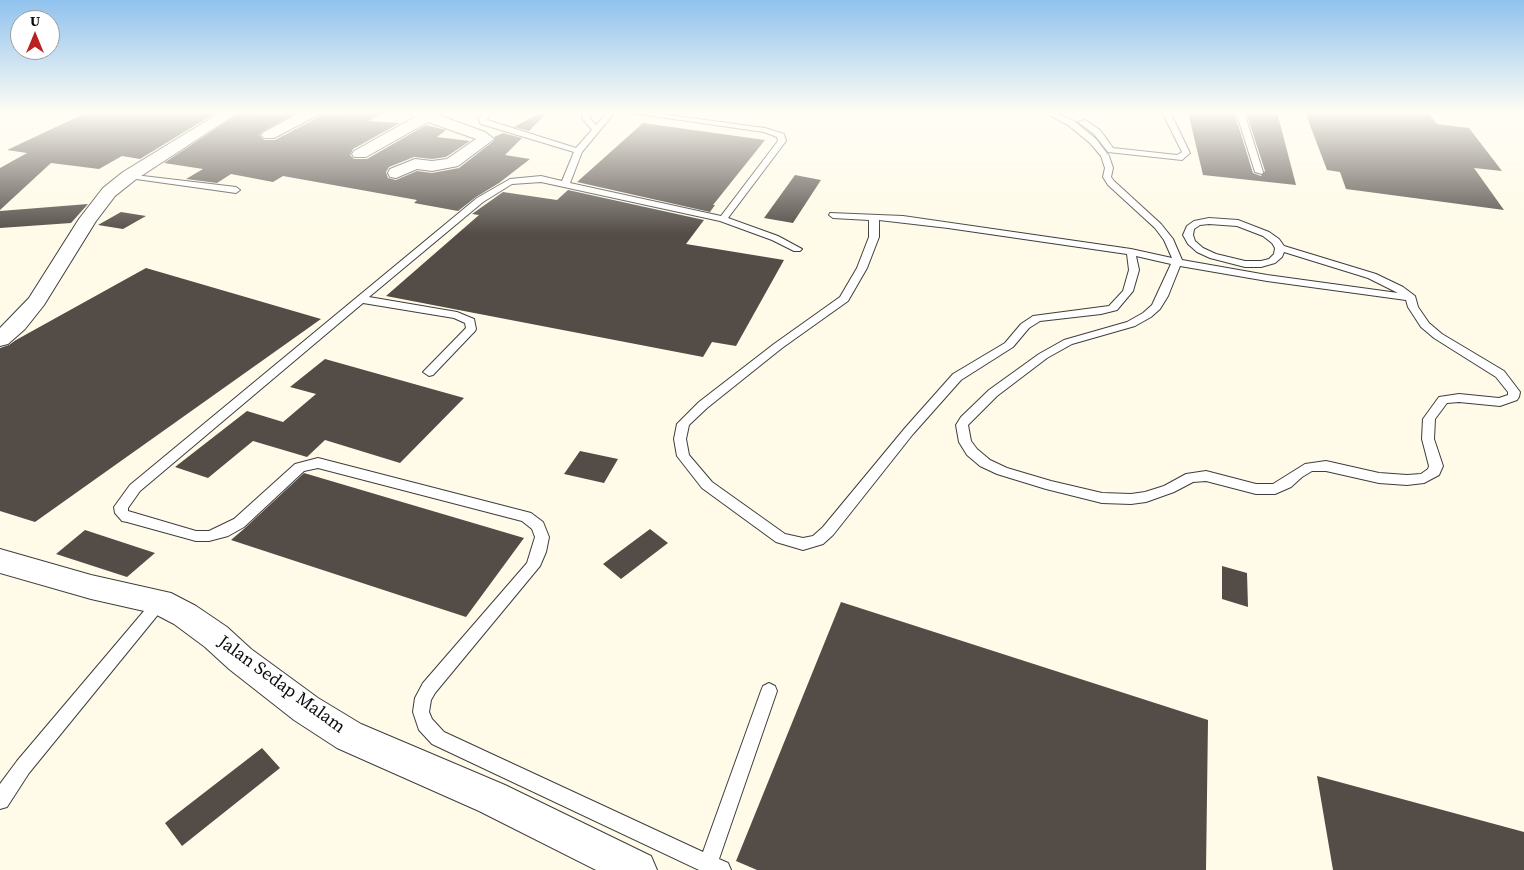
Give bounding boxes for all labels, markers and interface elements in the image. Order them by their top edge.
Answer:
north arrow [10,10,60,60]
text: U [30,11,40,31]
street label: Jalan Sedap Malam [213,632,349,738]

